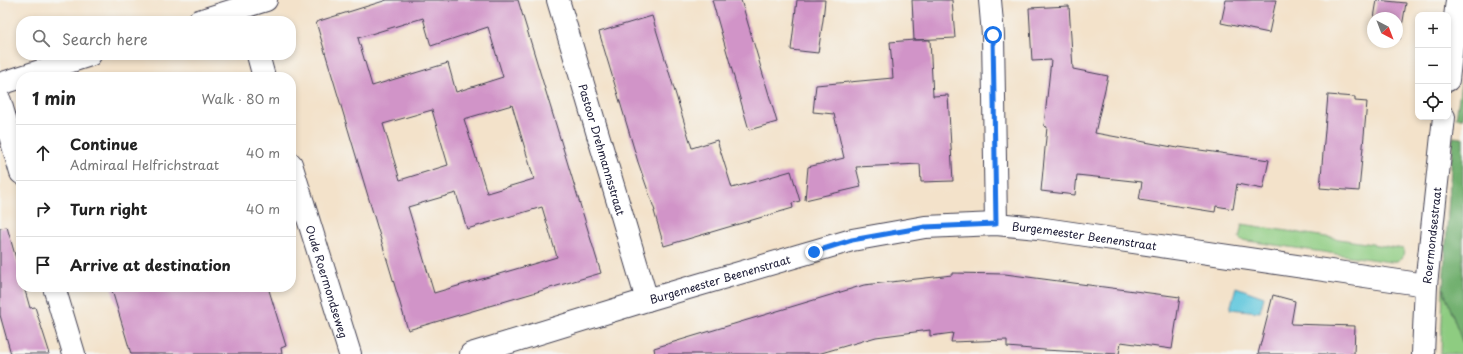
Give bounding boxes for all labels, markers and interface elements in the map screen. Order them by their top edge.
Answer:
north arrow [1367,12,1403,48]
map controls [1415,12,1451,120]
button: + [1415,12,1451,48]
search box [16,16,296,60]
route start [984,26,1002,44]
icon: search [30,27,52,49]
text: Search here [62,27,148,50]
button: − [1415,48,1451,84]
street label: Pastoor Drehmannsstraat [575,82,630,218]
button: locate [1415,84,1451,120]
text: 1 min [32,85,76,111]
text: Walk · 80 m [202,89,280,108]
text: Continue [70,132,138,155]
icon: ahead [32,142,54,164]
text: 40 m [246,143,280,162]
text: Admiraal Helfrichstraat [70,155,219,174]
street label: Roermondsestraat [1418,186,1445,285]
text: Turn right [70,197,147,220]
icon: right [32,198,54,220]
text: 40 m [246,199,280,218]
street label: Burgemeester Beenenstraat [1011,217,1158,254]
street label: Oude Roermondseweg [302,223,353,340]
route end [805,243,823,261]
street label: Burgemeester Beenenstraat [647,250,793,307]
text: Arrive at destination [70,253,231,276]
icon: arrive [32,254,54,276]

